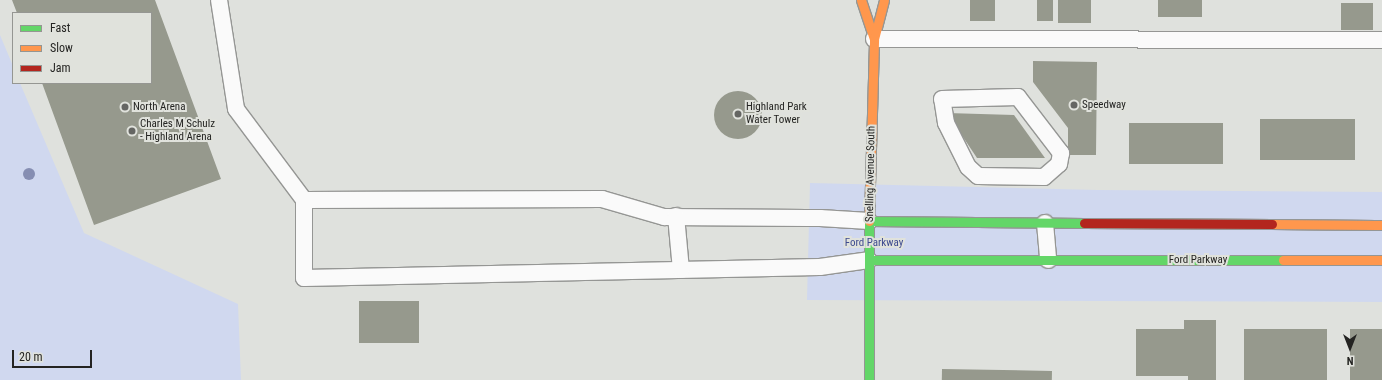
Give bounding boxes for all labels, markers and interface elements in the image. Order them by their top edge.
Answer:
legend [12,12,152,84]
text: Fast [50,21,70,35]
text: Slow [50,41,73,55]
text: Jam [50,61,71,75]
place label: Speedway [1082,98,1126,112]
place label: North Arena [133,100,185,114]
marker: Speedway [1069,100,1079,110]
place label: Highland Park Water Tower [746,101,807,127]
marker: North Arena [120,102,130,112]
marker: Highland Park Water Tower [733,109,743,119]
place label: Charles M Schulz - Highland Arena [140,118,215,144]
marker: Charles M Schulz - Highland Arena [127,126,137,136]
street label: Snelling Avenue South [864,126,878,222]
park label: Ford Parkway [845,236,903,250]
street label: Ford Parkway [1169,253,1227,267]
north arrow [1330,328,1370,368]
scale bar [14,342,94,368]
text: 20 m [19,350,43,364]
text: N [1347,354,1353,367]

